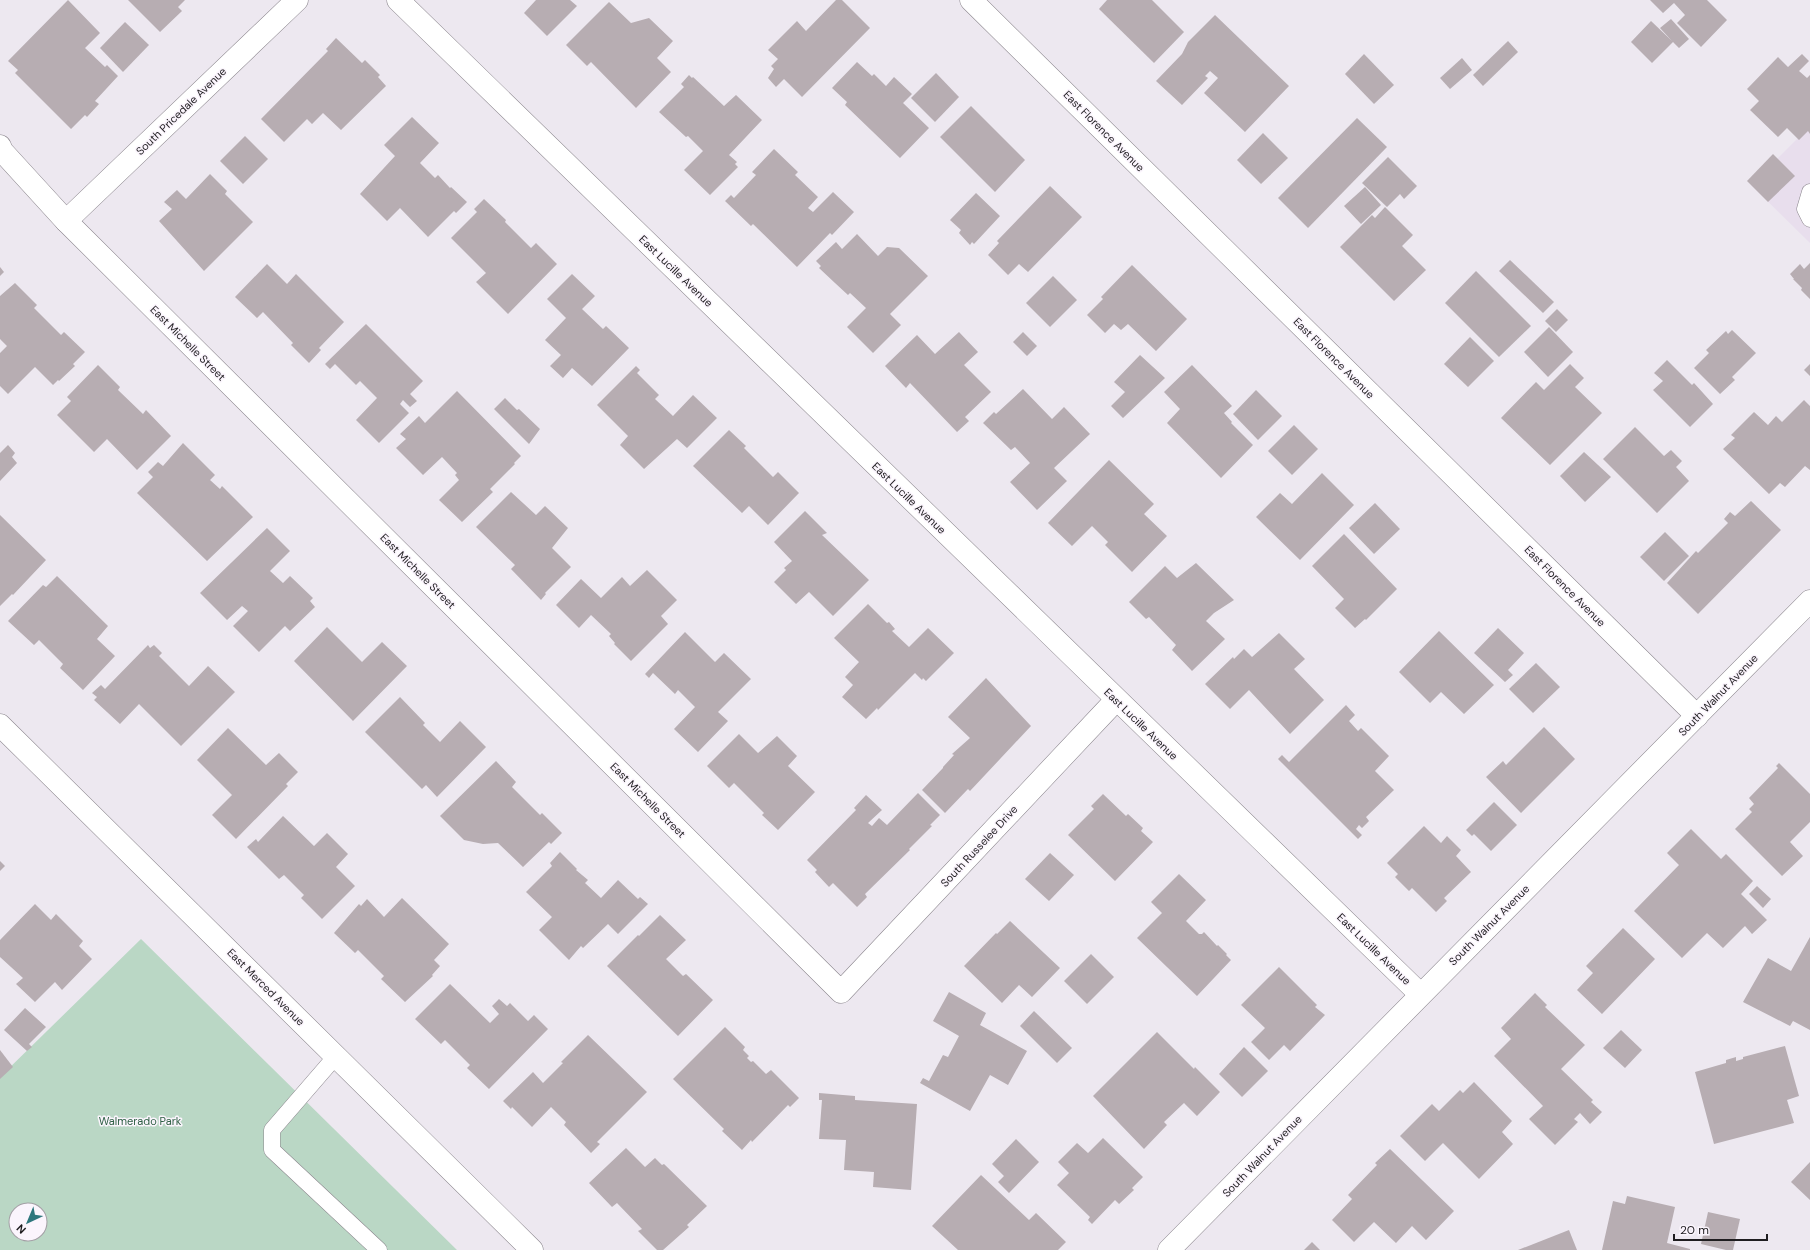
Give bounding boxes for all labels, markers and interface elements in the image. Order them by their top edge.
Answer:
street label: South Pricedale Avenue [133,64,229,158]
street label: East Florence Avenue [1061,88,1147,174]
street label: East Lucille Avenue [636,232,716,310]
street label: East Michelle Street [147,302,229,384]
street label: East Florence Avenue [1291,315,1377,401]
street label: East Lucille Avenue [869,459,949,537]
street label: East Michelle Street [377,530,459,612]
street label: East Florence Avenue [1522,543,1608,629]
street label: South Walnut Avenue [1675,651,1761,739]
street label: East Lucille Avenue [1101,685,1181,763]
street label: East Michelle Street [607,759,689,841]
street label: South Russelee Drive [937,802,1021,890]
street label: South Walnut Avenue [1446,882,1532,968]
street label: East Lucille Avenue [1334,910,1414,988]
street label: East Merced Avenue [224,945,308,1029]
street label: South Walnut Avenue [1219,1112,1305,1200]
park label: Walmerado Park [99,1114,182,1128]
north arrow [8,1202,48,1242]
scale bar [1674,1216,1767,1242]
text: N [13,1221,29,1237]
text: 20 m [1680,1222,1709,1238]

